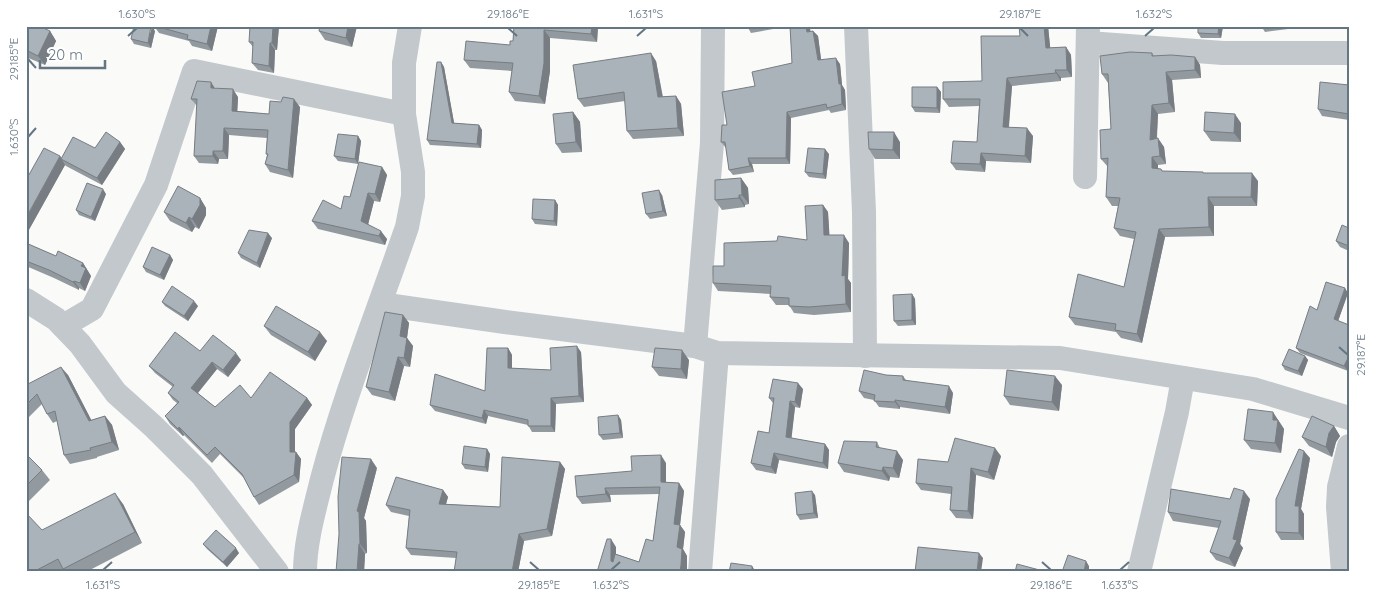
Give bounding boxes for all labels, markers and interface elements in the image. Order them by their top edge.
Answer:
text: 1.630°S [118,6,156,21]
text: 29.186°E [487,6,530,21]
text: 1.631°S [629,6,664,21]
text: 29.187°E [999,6,1041,21]
text: 1.632°S [1136,6,1173,21]
text: 29.185°E [6,37,21,80]
scale bar [40,38,105,70]
text: 20 m [48,45,83,64]
text: 1.630°S [6,118,21,156]
text: 29.187°E [1353,334,1368,376]
text: 1.631°S [86,577,121,592]
text: 29.185°E [518,577,561,592]
text: 1.632°S [593,577,630,592]
text: 29.186°E [1030,577,1073,592]
text: 1.633°S [1102,577,1138,592]

